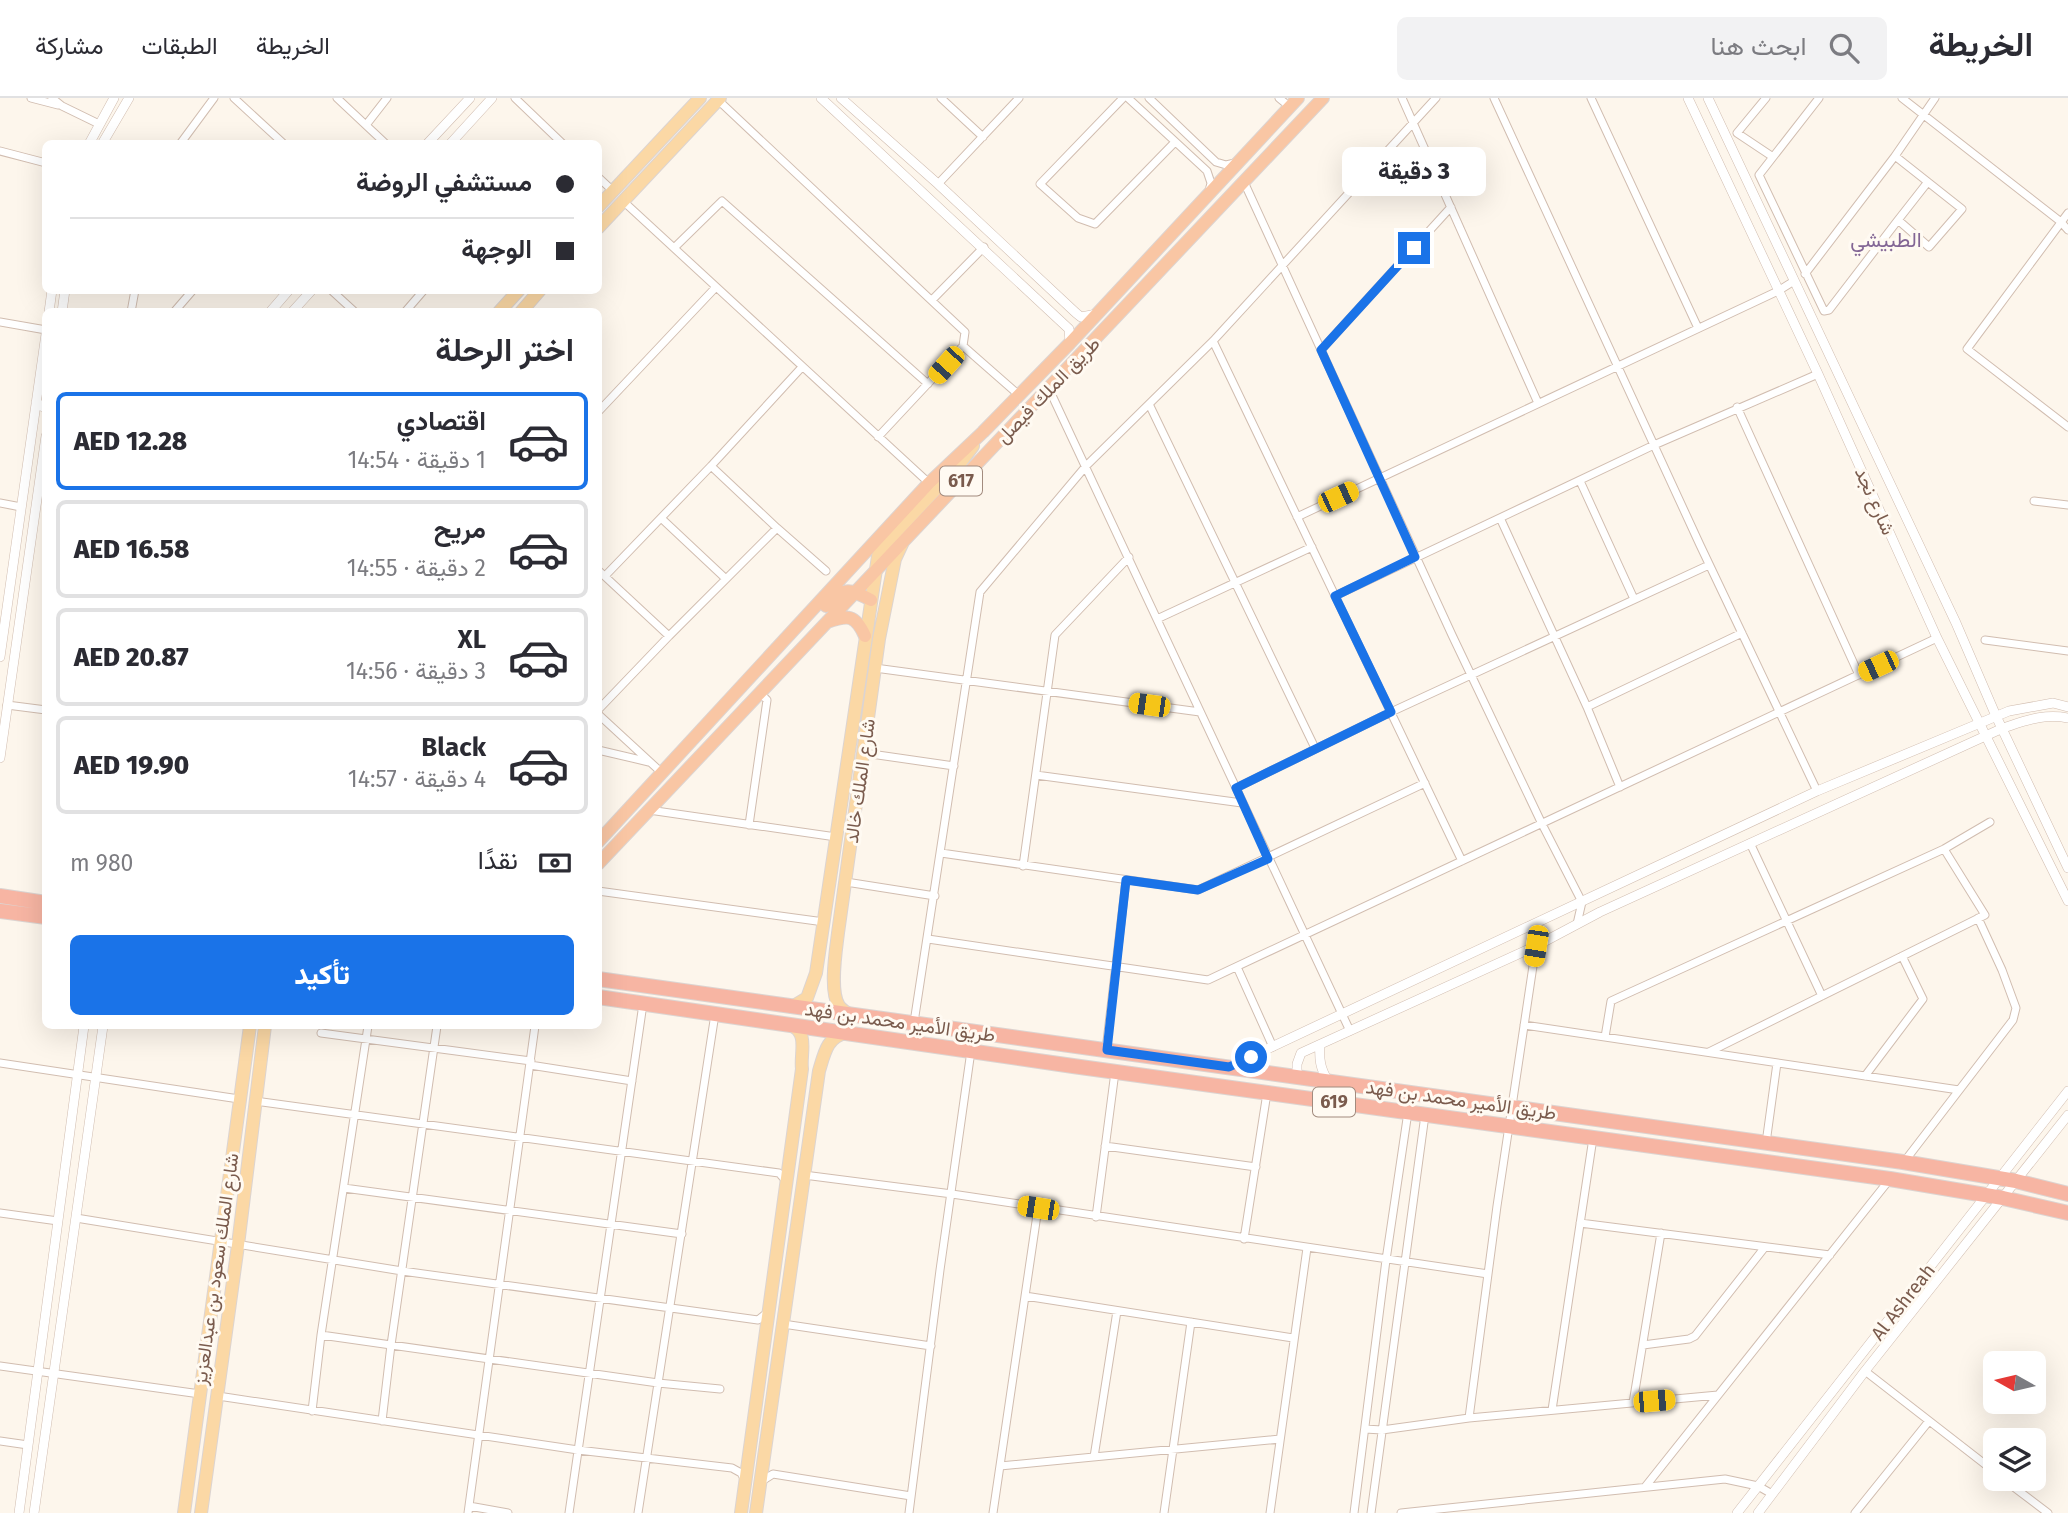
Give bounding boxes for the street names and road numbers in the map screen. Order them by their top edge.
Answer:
street label: طريق الملك فيصل [991,332,1105,448]
street label: شارع نجد [1849,464,1900,539]
road number: 617 [940,466,982,496]
street label: شارع الملك خالد [840,717,881,845]
street label: طريق الأمير محمد بن فهد [803,997,997,1047]
street label: طريق الأمير محمد بن فهد [1364,1075,1558,1125]
road number: 619 [1313,1087,1355,1116]
street label: شارع الملك سعود بن عبدالعزيز [188,1152,245,1387]
street label: Al Ashreah [1866,1259,1940,1345]

